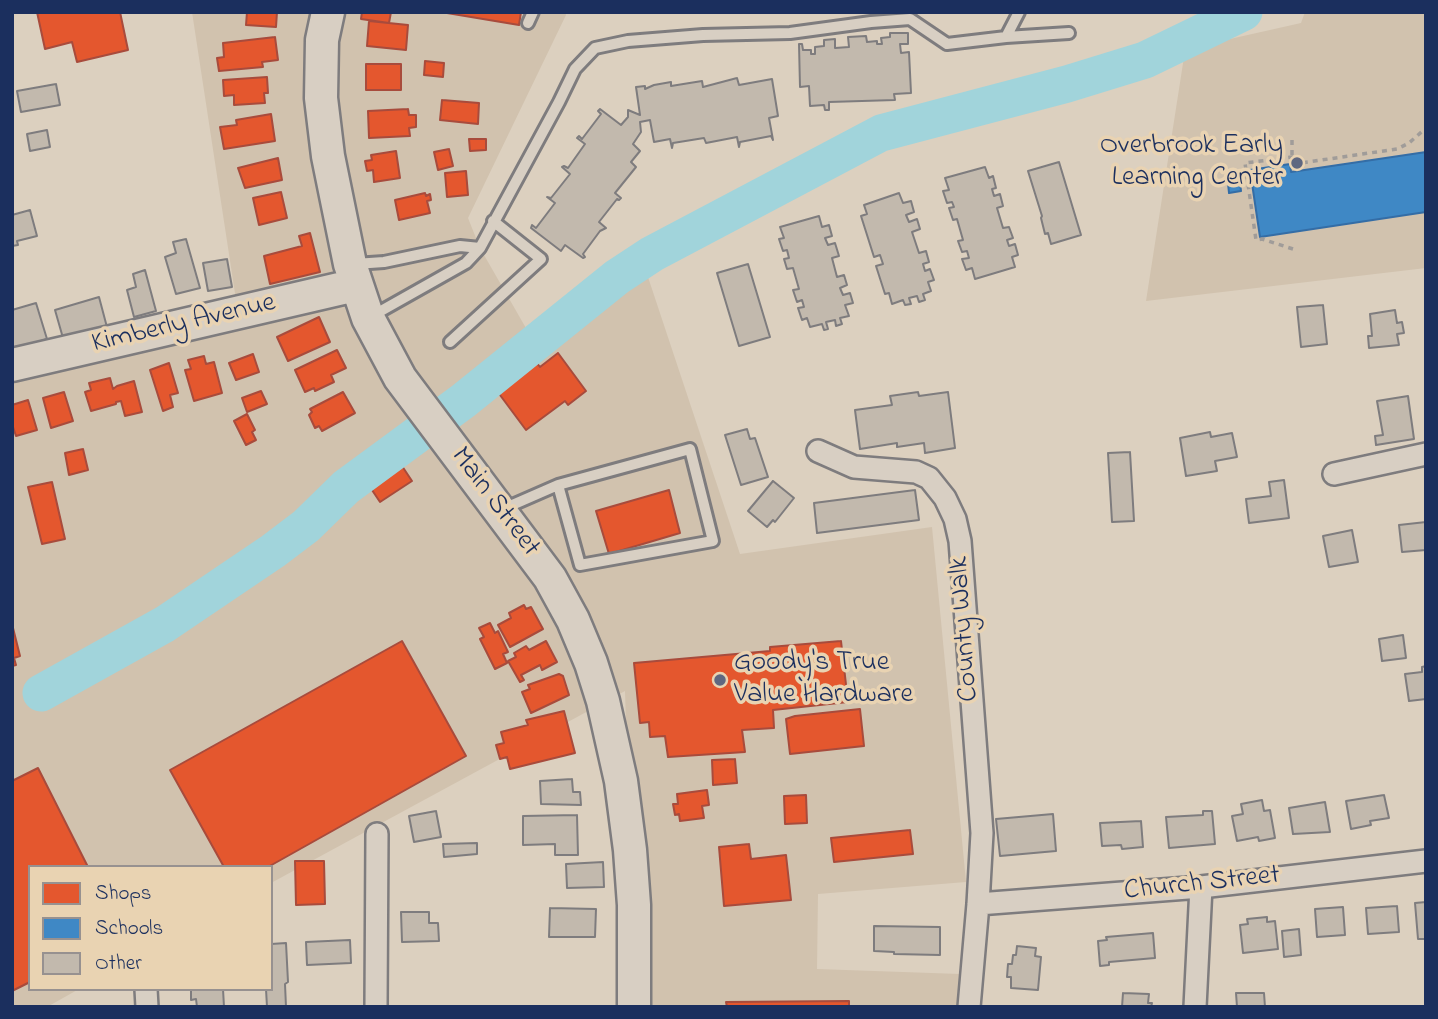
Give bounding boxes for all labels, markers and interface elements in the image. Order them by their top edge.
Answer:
place label: Overbrook Early Learning Center [1100,130,1283,196]
marker: Overbrook Early Learning Center [1289,155,1305,171]
street label: Kimberly Avenue [89,288,279,362]
street label: Main Street [442,442,546,564]
street label: County Walk [944,555,988,703]
place label: Goody's True Value Hardware [734,647,913,713]
marker: Goody's True Value Hardware [712,672,728,688]
street label: Church Street [1122,860,1282,910]
legend [28,865,273,991]
text: Shops [95,879,152,909]
text: Schools [95,914,163,944]
text: Other [95,949,142,979]

